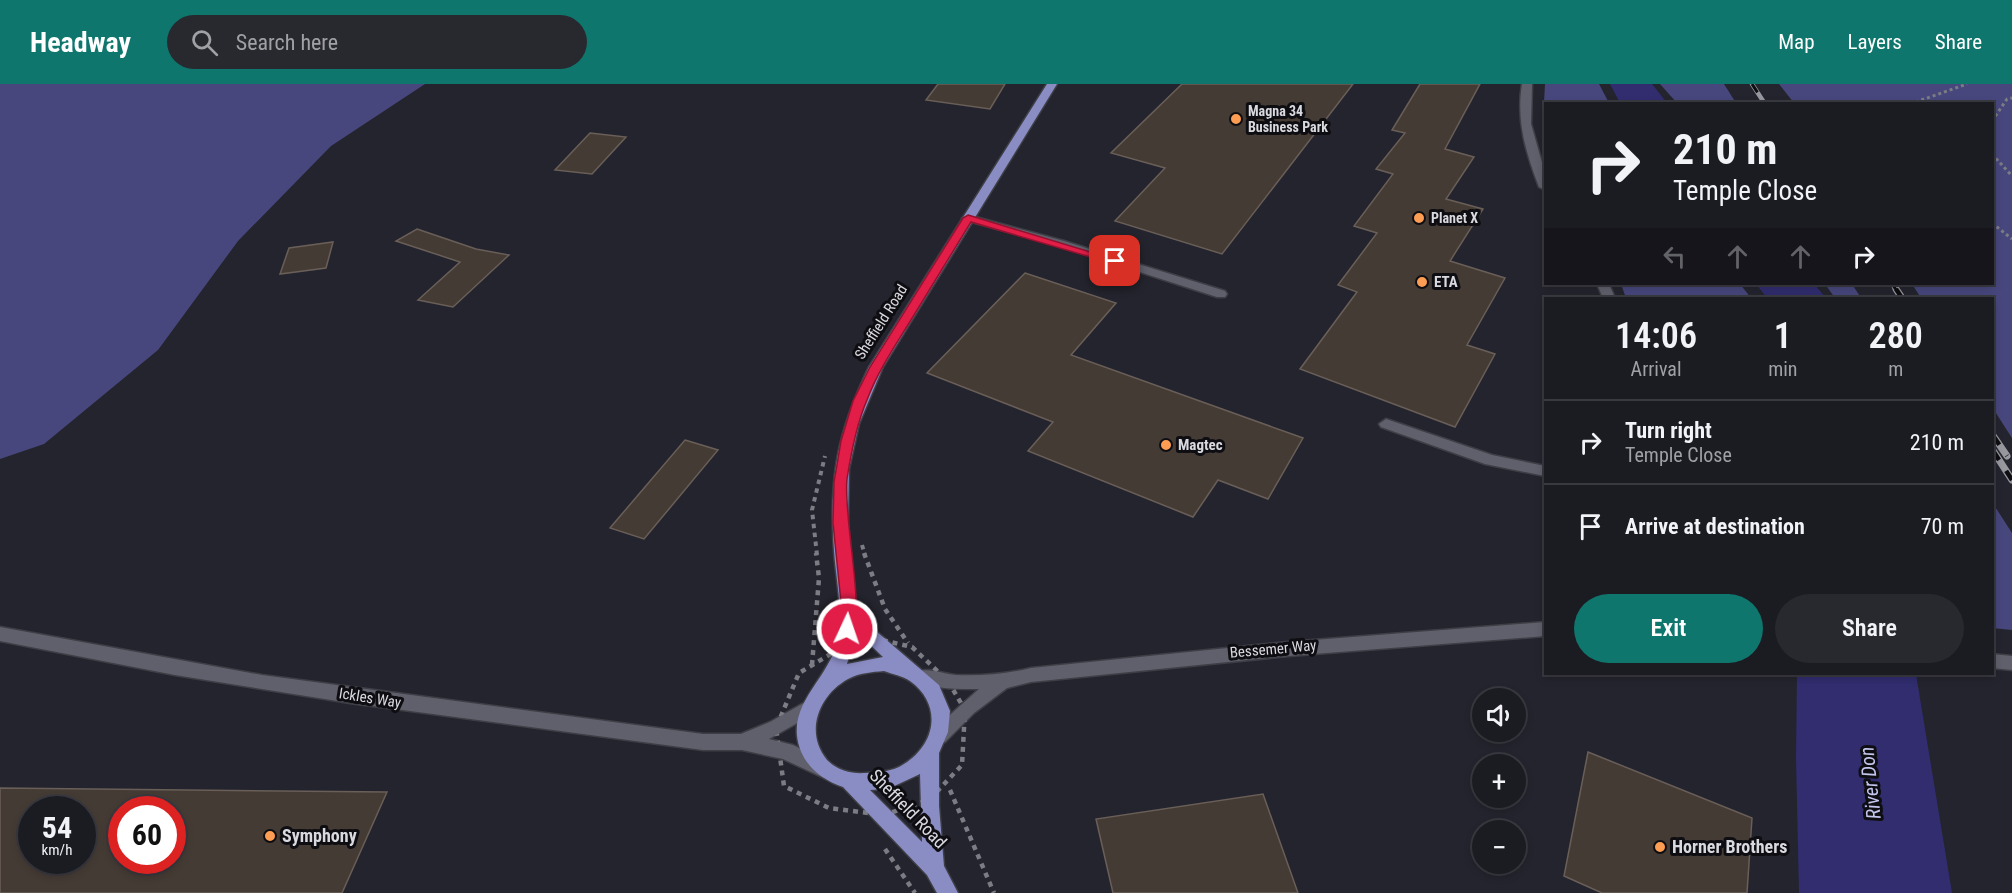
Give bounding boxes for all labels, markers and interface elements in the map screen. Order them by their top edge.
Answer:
search box [167,15,587,69]
text: Headway [30,26,131,59]
icon: search [188,26,221,59]
text: Search here [236,30,338,55]
text: Map [1778,30,1815,54]
text: Layers [1848,30,1902,54]
text: Share [1935,30,1982,54]
place label: Magna 34 Business Park [1248,103,1328,135]
marker: Magna 34 Business Park [1229,112,1243,126]
text: 210 m [1673,125,1778,174]
icon: right [1574,126,1652,204]
text: Temple Close [1673,175,1817,207]
place label: Planet X [1431,210,1478,226]
marker: Planet X [1412,211,1426,225]
pin [1089,235,1140,286]
icon: left [1658,240,1691,273]
icon: ahead [1721,240,1754,273]
icon: ahead [1784,240,1817,273]
icon: right [1847,240,1880,273]
icon: arrive [1098,244,1131,277]
place label: ETA [1434,273,1458,291]
marker: ETA [1415,275,1429,289]
street label: Sheffield Road [851,281,911,363]
text: 14:06 [1615,315,1697,357]
text: 1 [1774,315,1792,357]
text: 280 [1869,315,1923,357]
text: Arrival [1631,357,1682,381]
text: min [1768,357,1797,381]
text: m [1888,357,1903,381]
text: Turn right [1625,418,1712,443]
icon: right [1574,426,1607,459]
text: 210 m [1910,430,1964,455]
place label: Magtec [1178,436,1223,454]
marker: Magtec [1159,438,1173,452]
text: Temple Close [1625,443,1732,467]
icon: arrive [1574,510,1607,543]
text: Arrive at destination [1625,514,1805,539]
text: 70 m [1921,514,1964,539]
button: Exit [1574,594,1763,663]
button: Share [1775,594,1964,663]
position arrow [815,597,879,661]
street label: Bessemer Way [1229,636,1317,662]
street label: Ickles Way [338,684,402,712]
map controls [1472,688,1526,874]
button: sound [1472,688,1526,742]
water label: River Don [1854,746,1886,820]
button: + [1472,754,1526,808]
street label: Sheffield Road [866,765,951,853]
speed limit sign: 60 [108,796,186,874]
text: 54 [42,810,72,845]
button: − [1472,820,1526,874]
place label: Symphony [282,825,357,846]
marker: Symphony [263,829,277,843]
place label: Horner Brothers [1672,836,1787,857]
marker: Horner Brothers [1653,840,1667,854]
text: km/h [42,841,72,859]

